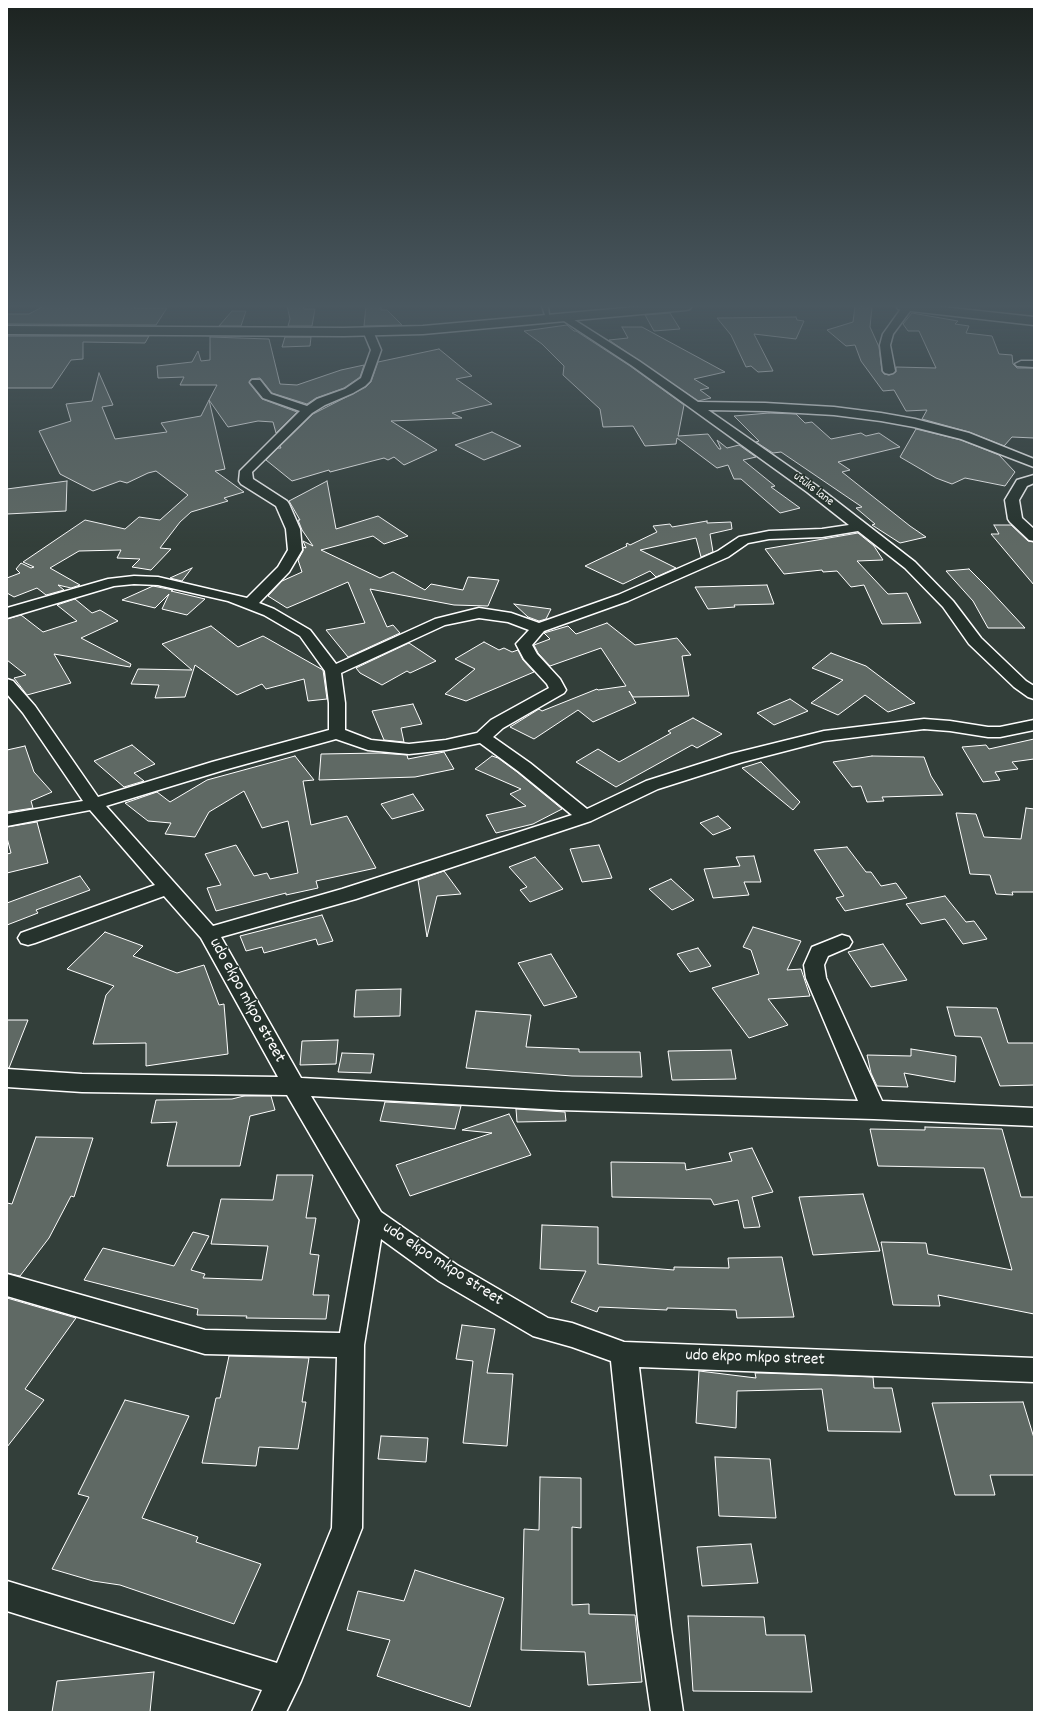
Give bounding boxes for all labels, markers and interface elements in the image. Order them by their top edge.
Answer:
street label: utuks lane [790,470,836,510]
street label: udo ekpo mkpo street [203,935,289,1067]
street label: udo ekpo mkpo street [378,1218,506,1312]
street label: udo ekpo mkpo street [685,1346,825,1372]

